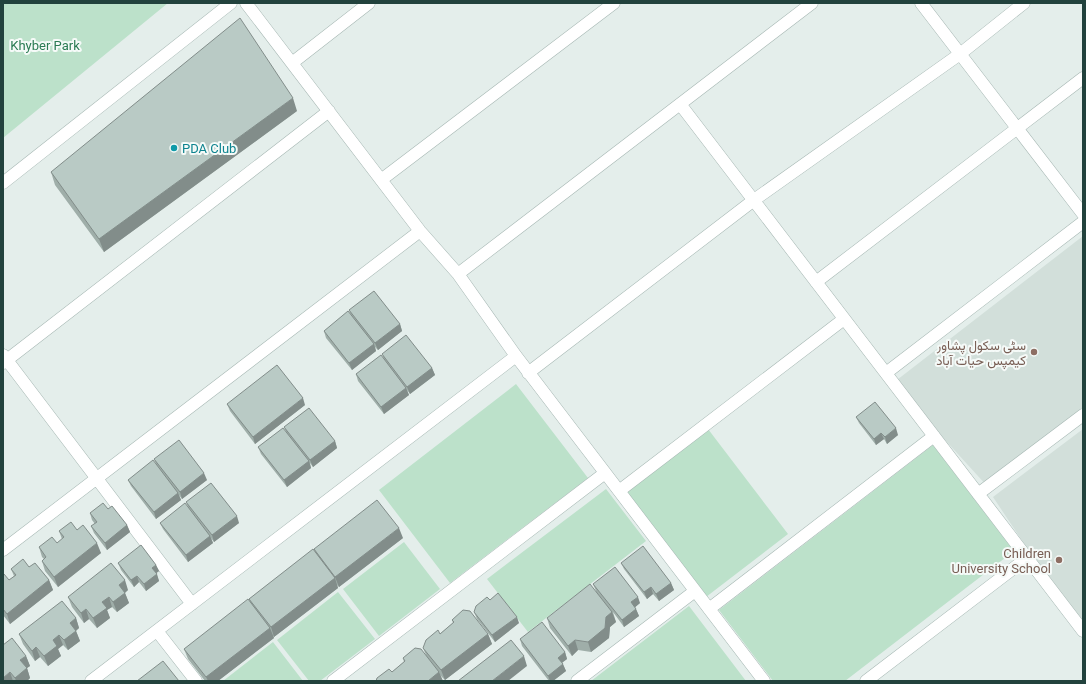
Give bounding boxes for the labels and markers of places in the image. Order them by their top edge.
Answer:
place label: PDA Club [182,141,236,156]
marker: PDA Club [169,143,179,153]
place label: سٹی سکول پشاور کیمپس حیات آباد [936,338,1026,370]
marker: سٹی سکول پشاور کیمپس حیات آباد [1029,347,1039,357]
place label: Children University School [952,546,1051,576]
marker: Children University School [1054,555,1064,565]

